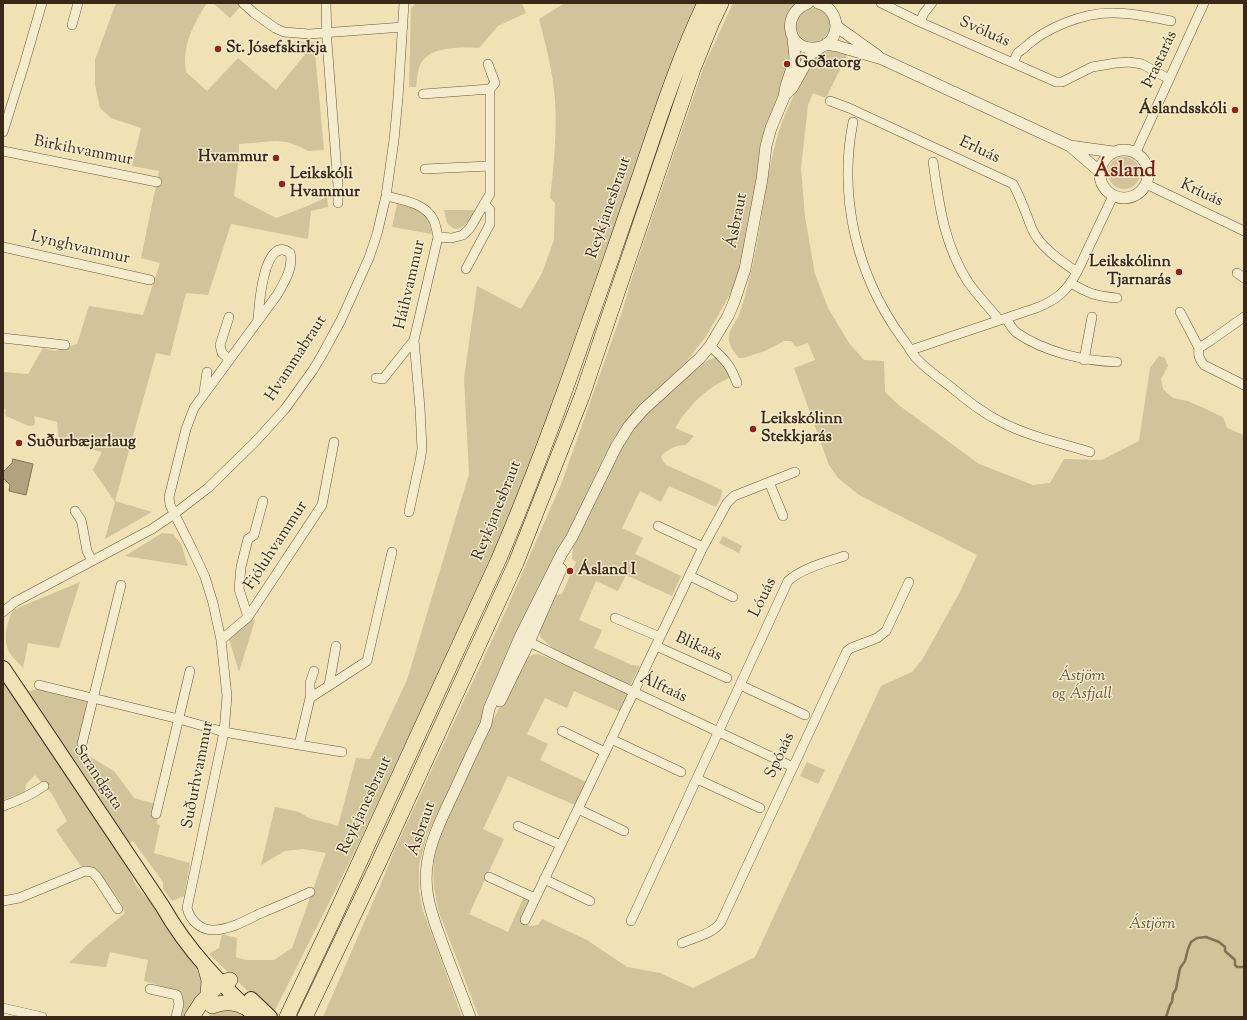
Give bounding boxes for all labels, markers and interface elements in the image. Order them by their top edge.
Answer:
street label: Svöluás [956,13,1012,53]
street label: Þrastarás [1139,28,1183,92]
place label: St. Jósefskirkja [226,39,327,59]
marker: St. Jósefskirkja [213,44,223,54]
place label: Goðatorg [795,54,861,74]
marker: Goðatorg [782,59,792,69]
place label: Áslandsskóli [1139,100,1227,120]
marker: Áslandsskóli [1230,105,1240,115]
street label: Birkihvammur [32,133,134,171]
street label: Erluás [956,133,1002,169]
place label: Hvammur [198,148,268,168]
marker: Hvammur [271,153,281,163]
street label: Reykjanesbraut [584,155,636,261]
district label: Ásland [1094,161,1156,185]
place label: Leikskóli Hvammur [290,165,360,203]
street label: Kríuás [1177,176,1225,212]
marker: Leikskóli Hvammur [277,179,287,189]
street label: Ásbraut [723,192,753,250]
street label: Lynghvammur [29,228,131,270]
street label: Háihvammur [391,238,431,332]
place label: Leikskólinn Tjarnarás [1089,253,1171,291]
marker: Leikskólinn Tjarnarás [1174,267,1184,277]
street label: Hvammabraut [262,312,332,406]
place label: Leikskólinn Stekkjarás [761,410,843,448]
marker: Leikskólinn Stekkjarás [748,424,758,434]
place label: Suðurbæjarlaug [27,433,136,453]
marker: Suðurbæjarlaug [14,438,24,448]
street label: Reykjanesbraut [469,458,527,564]
street label: Fjóluhvammur [241,498,313,594]
place label: Ásland I [578,561,636,581]
marker: Ásland I [565,566,575,576]
street label: Lóuás [746,575,782,621]
street label: Blikaás [672,629,724,667]
park label: Ástjörn og Ásfjall [1052,667,1112,705]
street label: Álftaás [637,670,689,708]
street label: Suðurhvammur [179,720,219,830]
street label: Spóaás [762,730,800,782]
street label: Strandgata [68,742,126,814]
street label: Reykjanesbraut [335,754,397,858]
street label: Ásbraut [405,800,441,858]
park label: Ástjörn [1128,915,1176,935]

